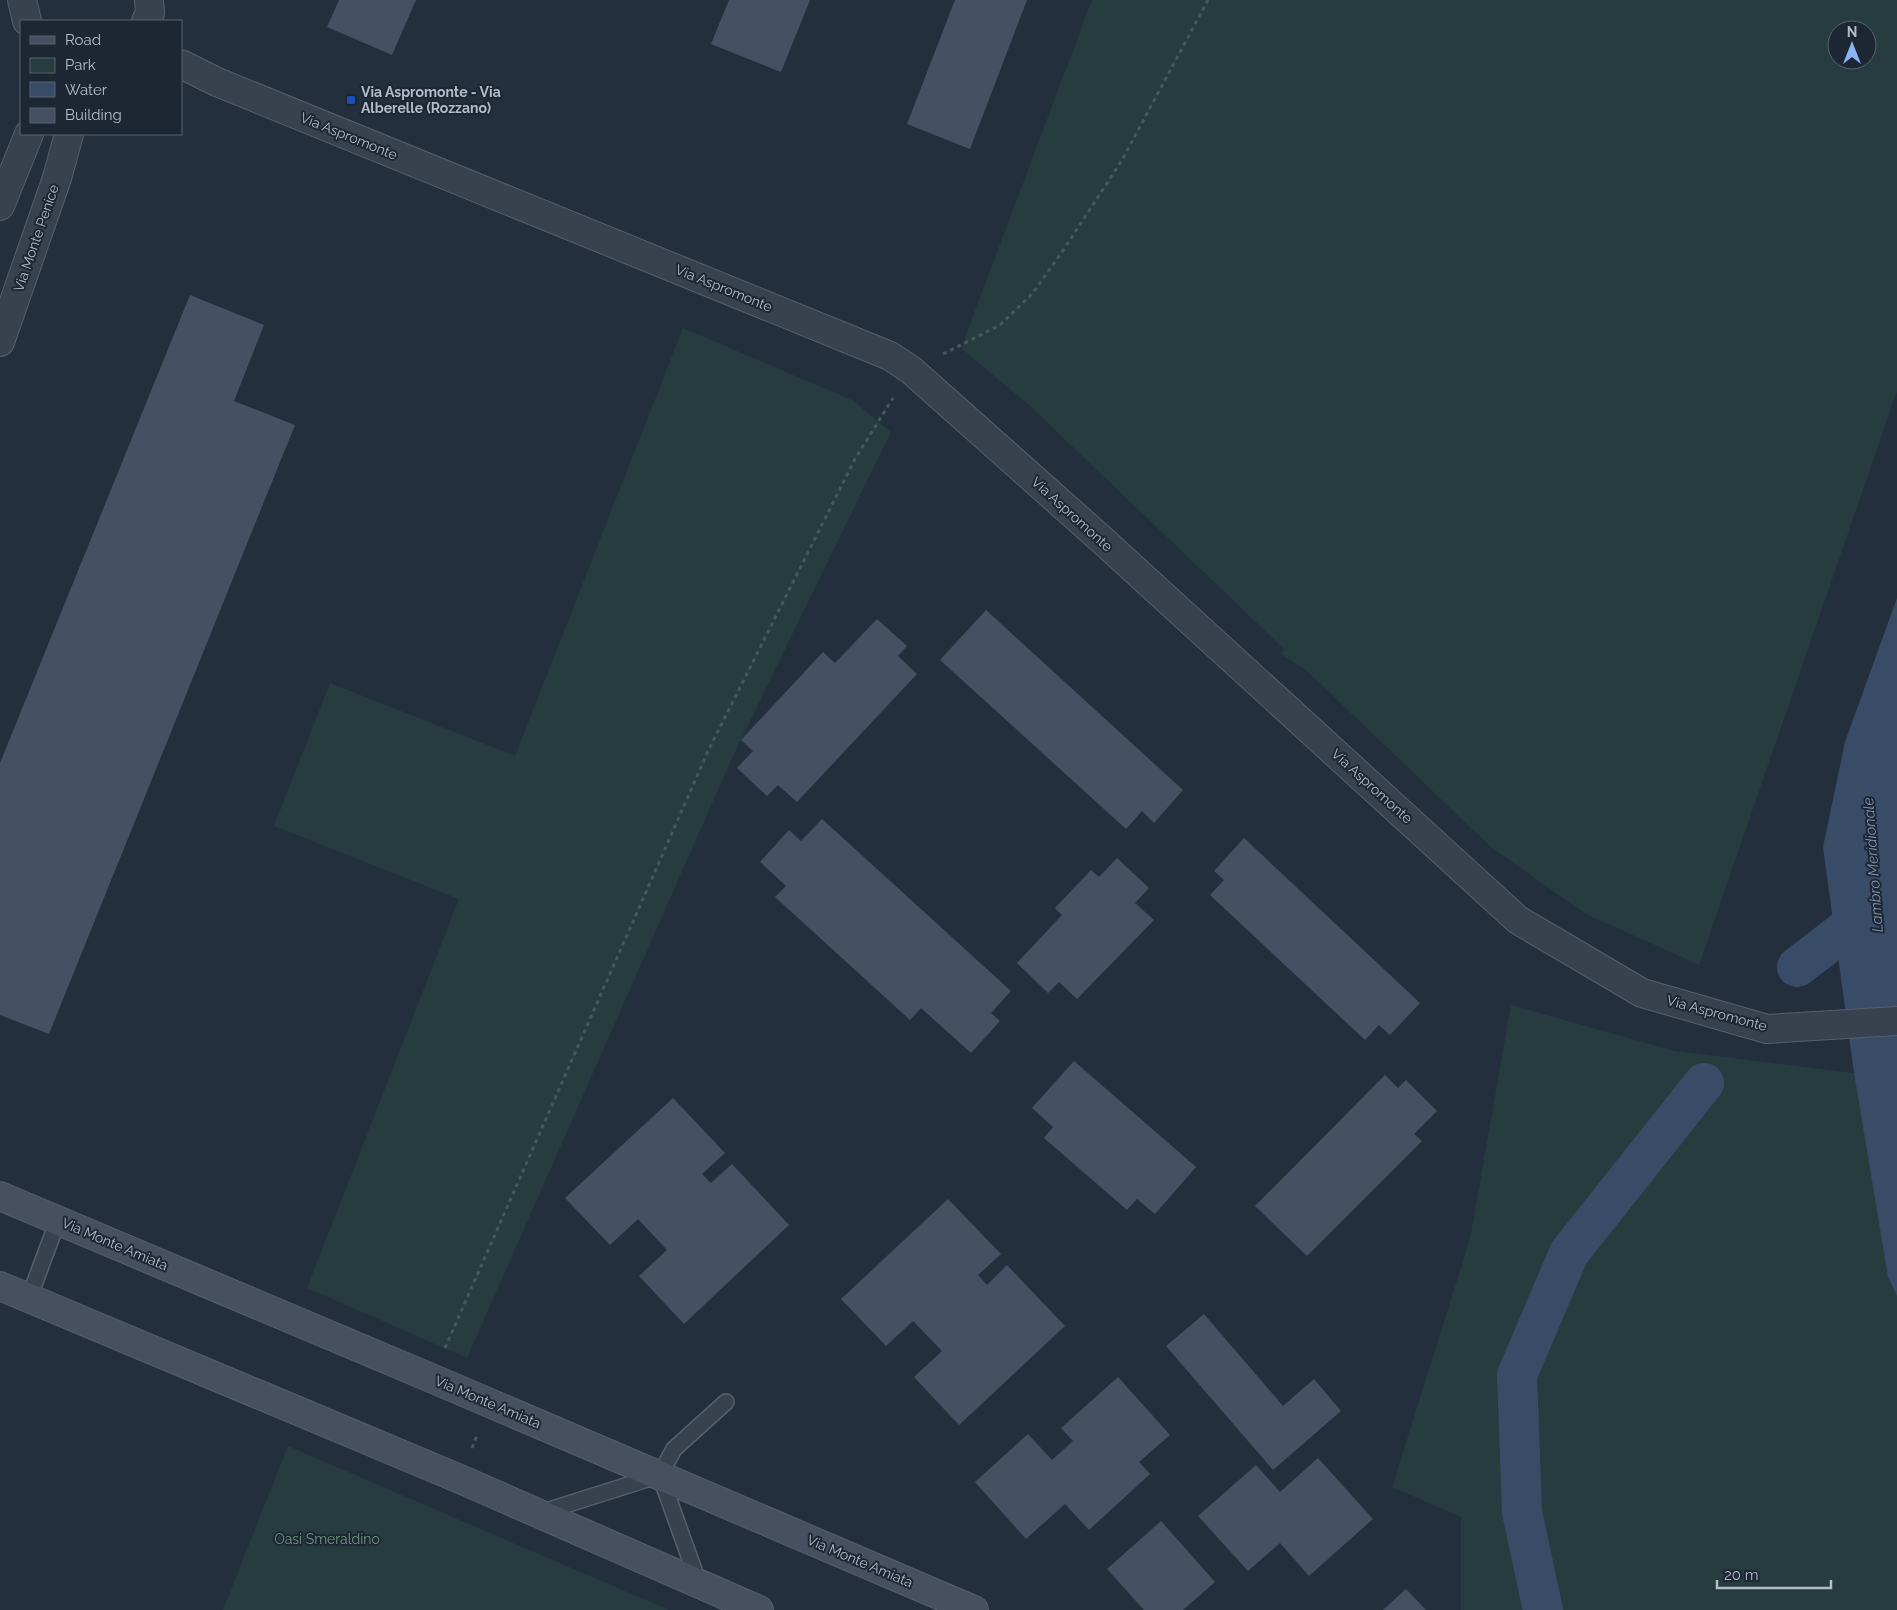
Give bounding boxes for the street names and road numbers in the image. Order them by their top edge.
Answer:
street label: Via Aspromonte [298,109,400,163]
street label: Via Monte Penice [10,182,62,294]
street label: Via Aspromonte [673,261,775,315]
street label: Via Aspromonte [1028,474,1116,554]
street label: Via Aspromonte [1328,746,1416,826]
street label: Via Aspromonte [1665,992,1769,1034]
street label: Via Monte Amiata [60,1214,170,1274]
street label: Via Monte Amiata [433,1372,543,1432]
street label: Via Monte Amiata [805,1531,915,1591]

